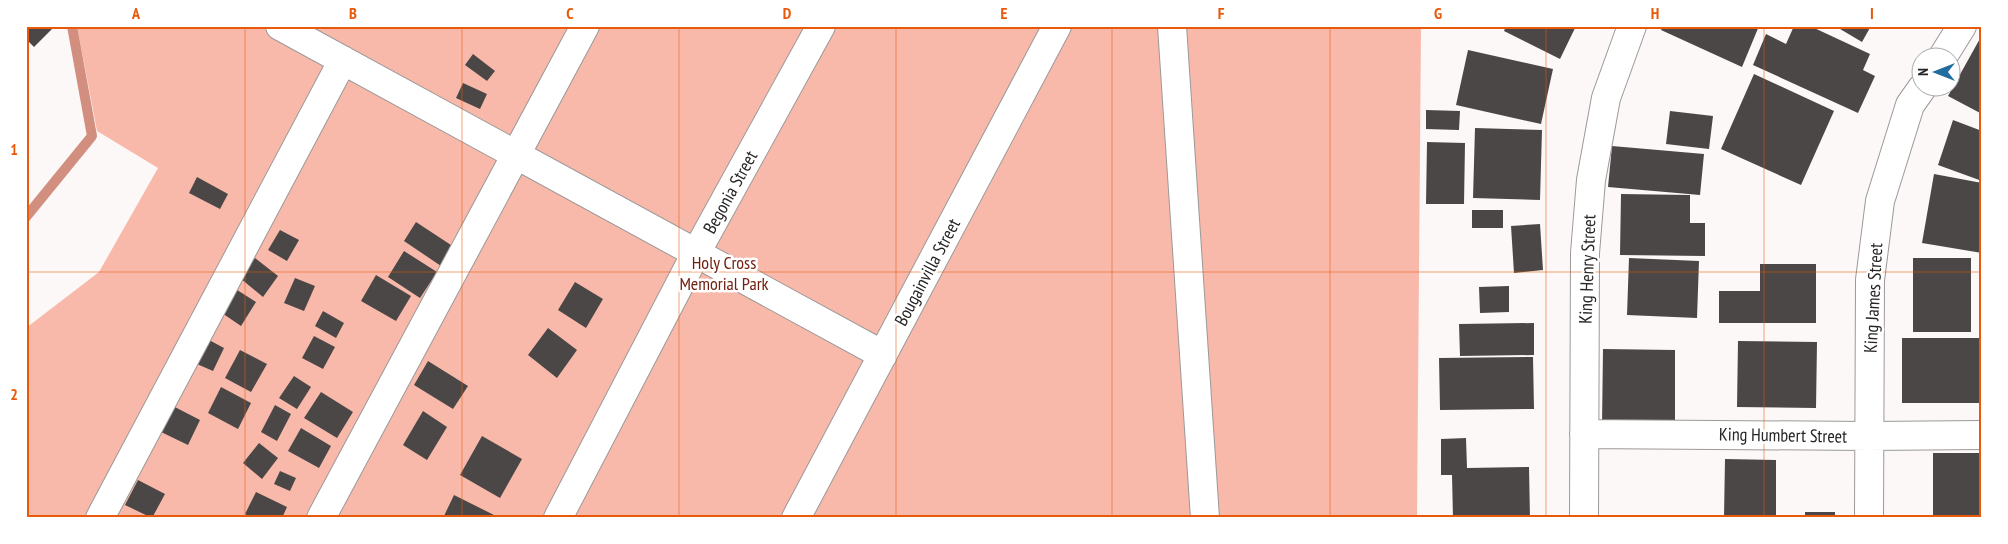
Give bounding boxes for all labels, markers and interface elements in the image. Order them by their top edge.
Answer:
text: A [131,3,141,23]
text: B [349,3,357,23]
text: C [566,3,574,23]
text: D [783,3,792,23]
text: E [1001,3,1008,23]
text: F [1218,3,1225,23]
text: G [1434,3,1442,23]
text: H [1651,3,1659,23]
text: I [1870,3,1874,23]
north arrow [1910,48,1960,98]
text: N [1914,68,1932,76]
text: 1 [10,139,18,159]
street label: Begonia Street [698,146,762,238]
street label: Bougainvilla Street [889,214,965,330]
street label: King Henry Street [1574,214,1600,324]
street label: King James Street [1859,242,1887,354]
park label: Holy Cross Memorial Park [679,251,769,295]
text: 2 [10,384,18,404]
street label: King Humbert Street [1719,422,1847,448]

